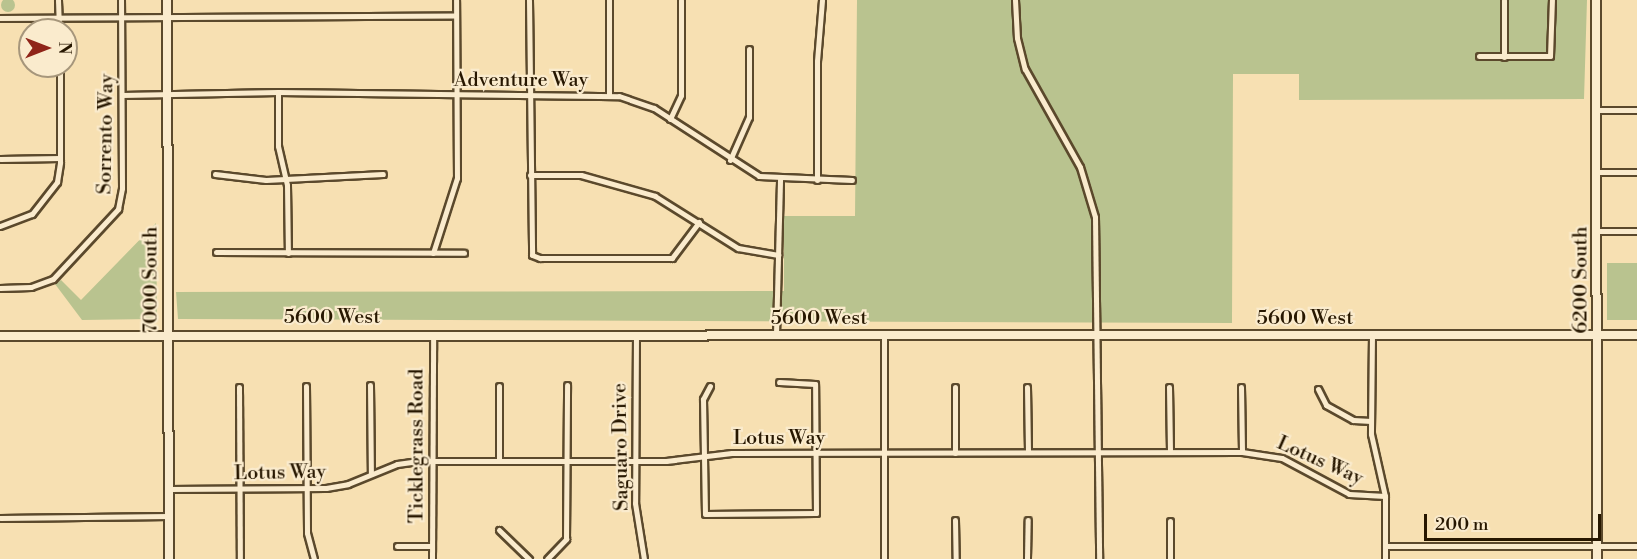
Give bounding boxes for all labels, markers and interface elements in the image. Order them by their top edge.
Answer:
north arrow [18,18,78,78]
text: N [54,42,74,54]
street label: Adventure Way [454,68,588,92]
street label: Sorrento Way [93,73,119,195]
street label: 6200 South [1569,226,1593,334]
street label: 7000 South [139,227,163,333]
street label: 5600 West [284,305,380,329]
street label: 5600 West [771,306,867,330]
street label: 5600 West [1257,306,1353,330]
street label: Ticklegrass Road [405,369,429,523]
street label: Saguaro Drive [608,383,634,511]
street label: Lotus Way [733,426,825,450]
street label: Lotus Way [1273,431,1367,491]
street label: Lotus Way [234,460,326,486]
scale bar [1427,502,1604,540]
text: 200 m [1435,513,1489,536]

